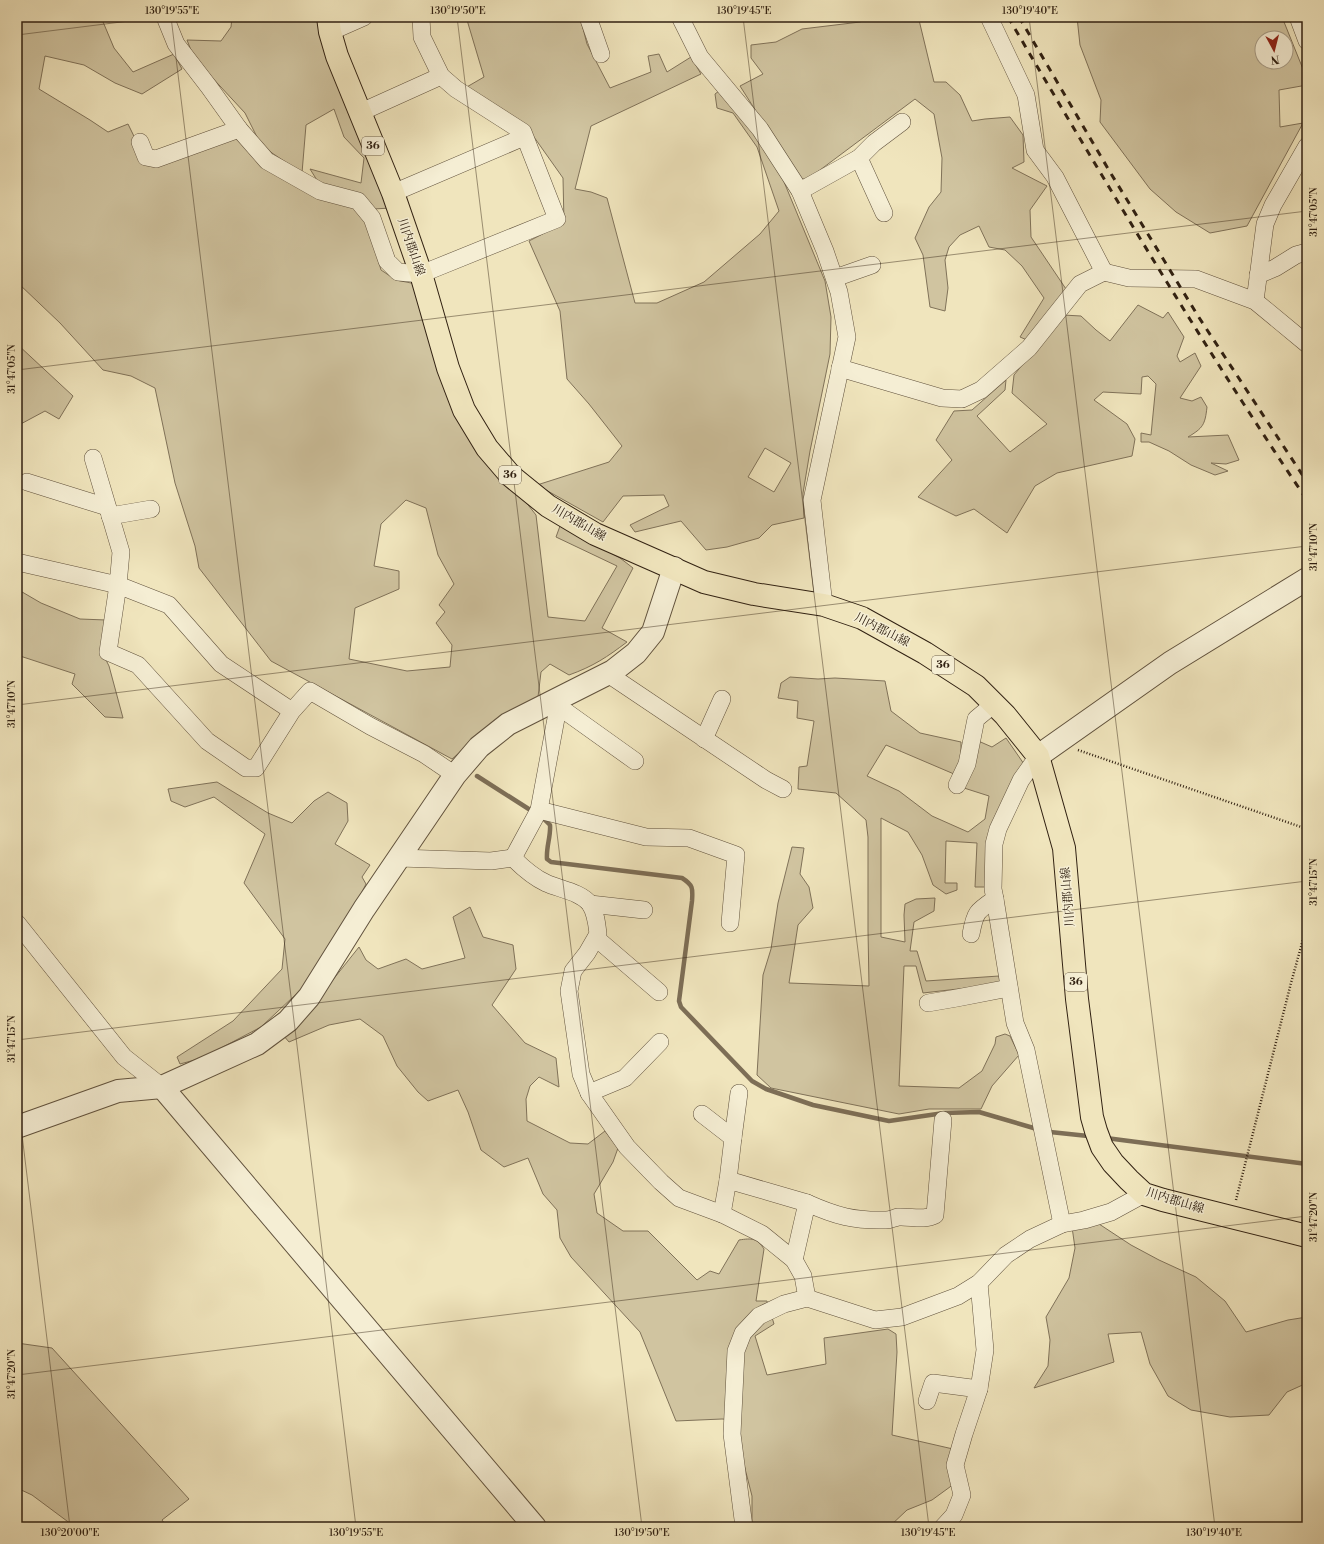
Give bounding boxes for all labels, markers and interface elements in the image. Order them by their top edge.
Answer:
text: 130°19'55"E [145,5,199,17]
text: 130°19'50"E [430,5,486,17]
text: 130°19'45"E [717,5,771,17]
text: 130°19'40"E [1002,5,1058,17]
north arrow [1254,30,1294,70]
text: N [1270,51,1280,66]
road number: 36 [362,137,384,155]
text: 31°47'05"N [1308,187,1320,237]
street label: 川内郡山線 [394,216,428,278]
text: 31°47'05"N [6,344,18,394]
road number: 36 [499,466,521,484]
street label: 川内郡山線 [549,502,609,544]
text: 31°47'10"N [1308,522,1320,571]
street label: 川内郡山線 [852,610,912,650]
road number: 36 [932,656,954,674]
text: 31°47'10"N [6,679,18,728]
text: 31°47'15"N [1308,858,1320,906]
street label: 川内郡山線 [1058,866,1078,928]
road number: 36 [1065,973,1087,991]
text: 31°47'15"N [6,1015,18,1063]
street label: 川内郡山線 [1144,1185,1206,1217]
text: 31°47'20"N [1308,1192,1320,1242]
text: 31°47'20"N [6,1349,18,1399]
text: 130°20'00"E [41,1527,99,1539]
text: 130°19'55"E [329,1527,383,1539]
text: 130°19'50"E [614,1527,670,1539]
text: 130°19'45"E [901,1527,955,1539]
text: 130°19'40"E [1186,1527,1242,1539]

